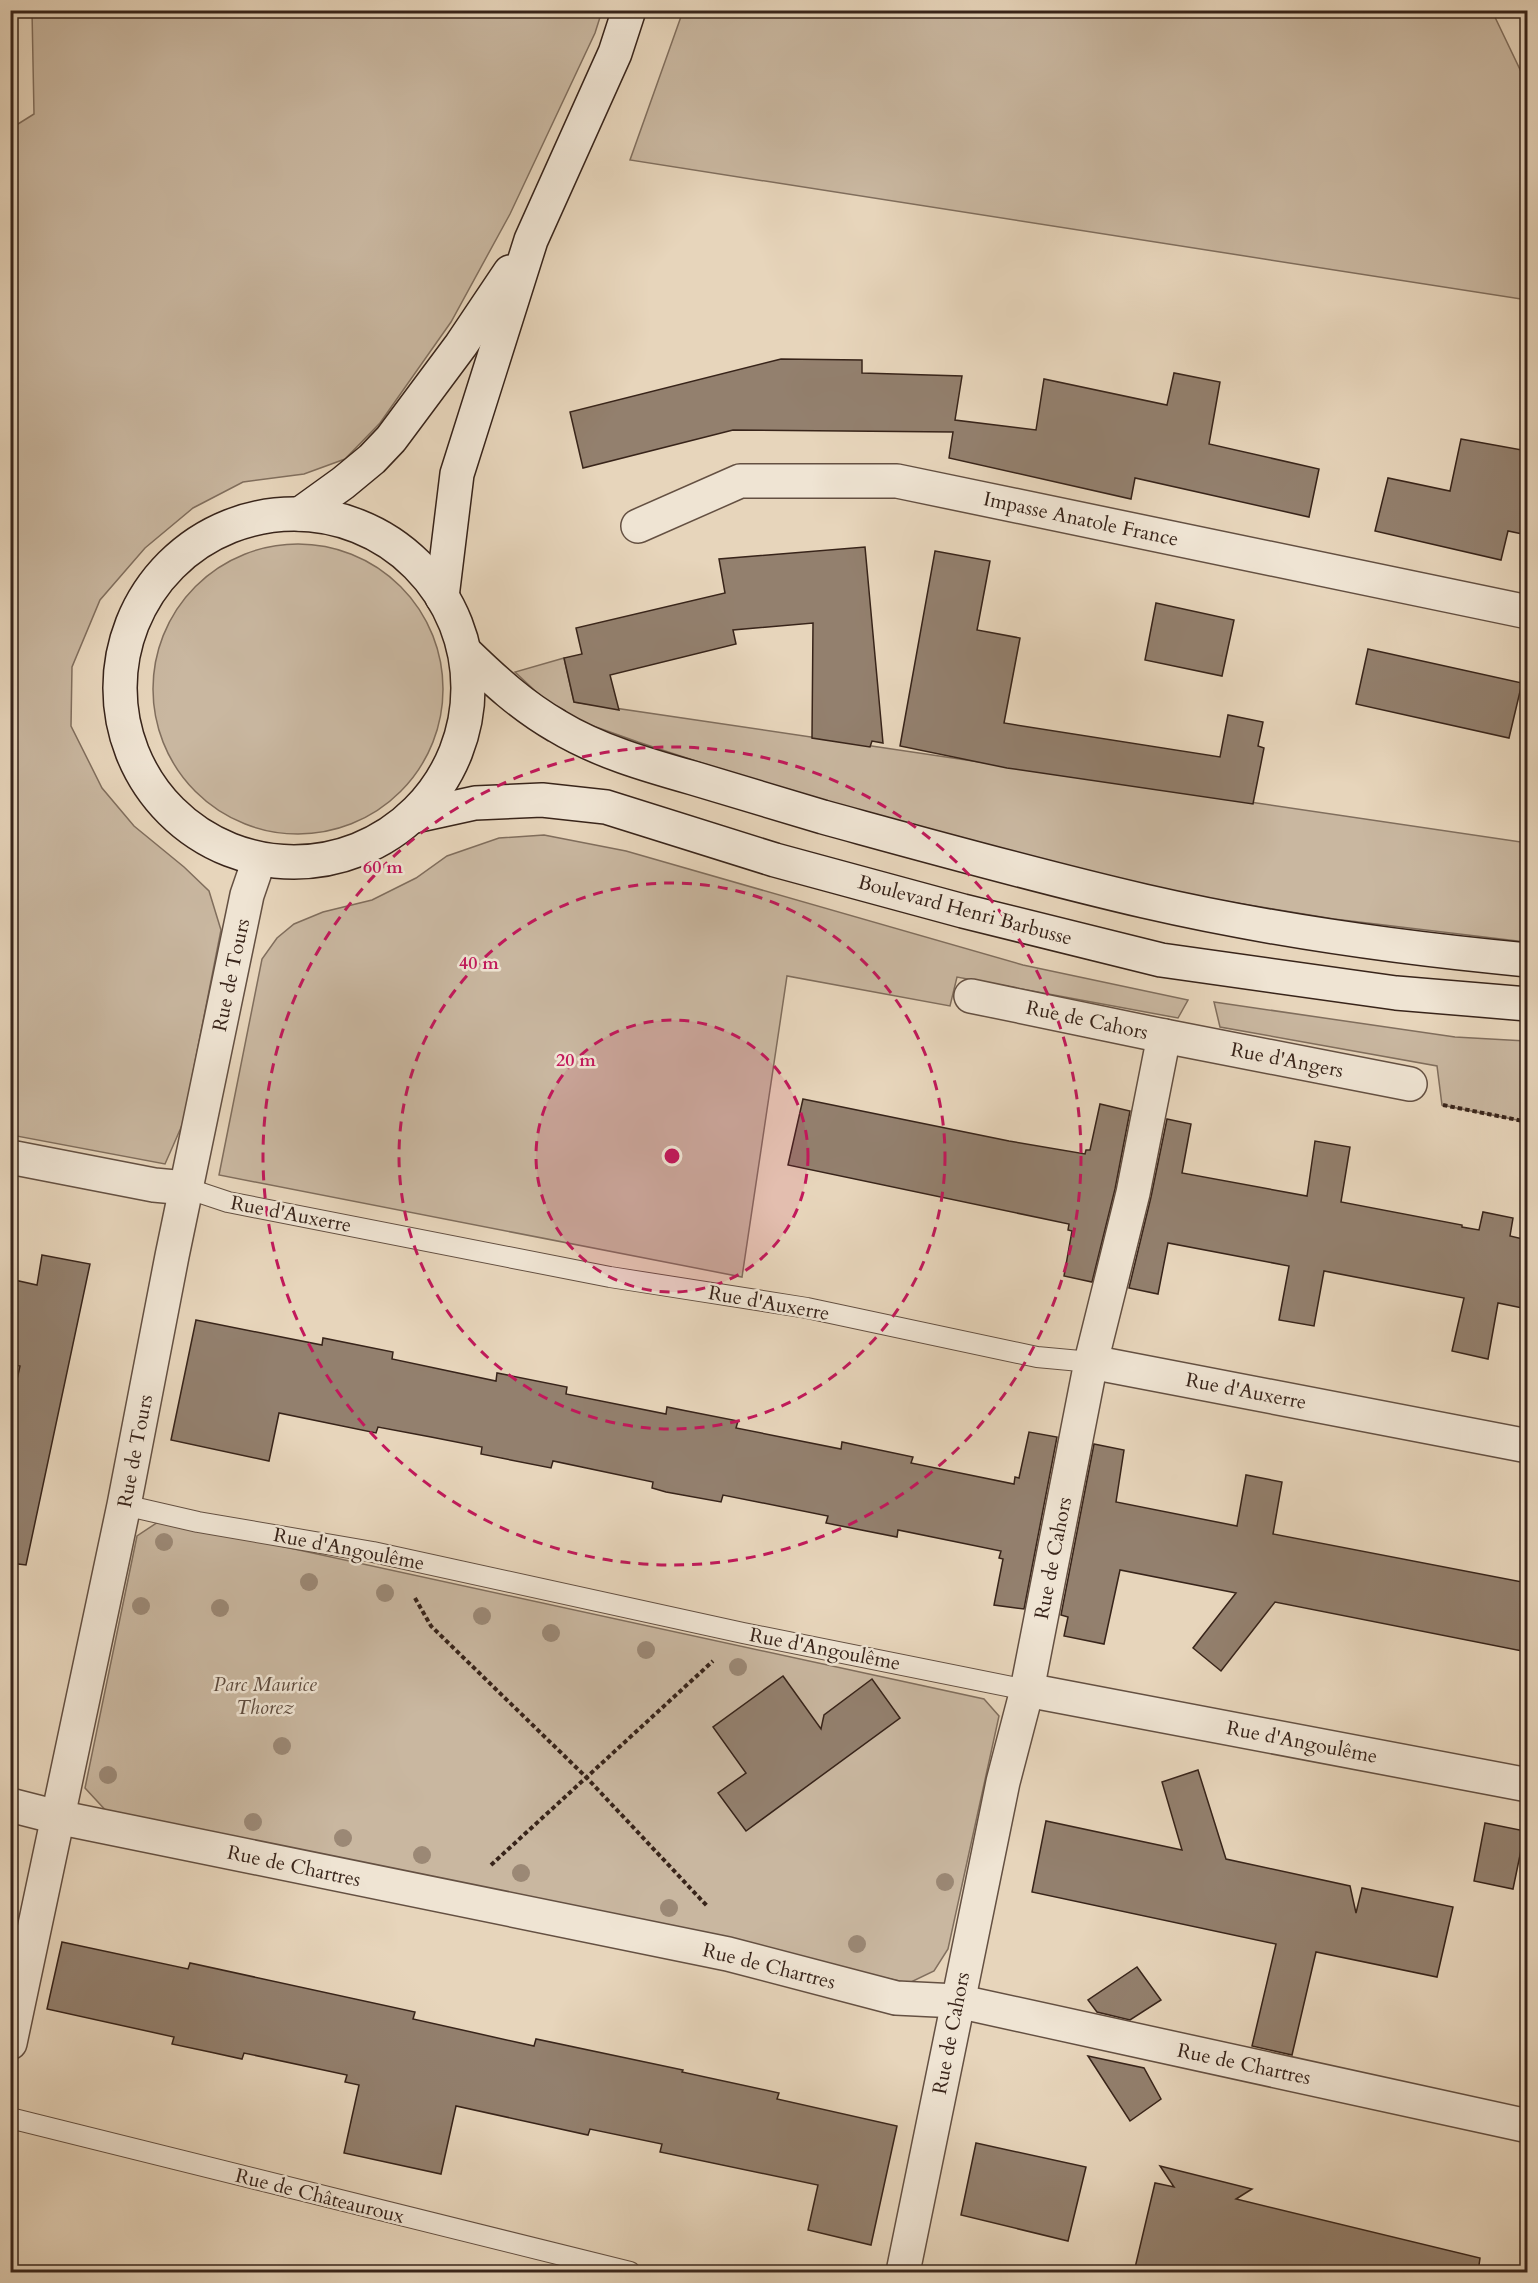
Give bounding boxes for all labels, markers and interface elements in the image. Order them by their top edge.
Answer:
street label: Impasse Anatole France [981,485,1181,553]
text: 60 m [363,855,403,880]
street label: Boulevard Henri Barbusse [855,868,1075,952]
street label: Rue de Tours [206,916,256,1034]
text: 40 m [459,951,499,976]
street label: Rue de Cahors [1024,994,1150,1046]
street label: Rue d'Angers [1228,1036,1346,1084]
text: 20 m [556,1048,596,1073]
centre of rings [662,1146,682,1166]
street label: Rue d'Auxerre [228,1189,354,1239]
street label: Rue d'Auxerre [706,1279,832,1327]
street label: Rue d'Auxerre [1183,1366,1309,1416]
street label: Rue de Tours [111,1392,159,1510]
street label: Rue de Cahors [1028,1495,1078,1621]
street label: Rue d'Angoulême [271,1521,427,1577]
street label: Rue d'Angoulême [747,1621,903,1677]
park label: Parc Maurice Thorez [213,1671,317,1721]
street label: Rue d'Angoulême [1224,1714,1380,1770]
street label: Rue de Chartres [225,1839,363,1893]
street label: Rue de Chartres [700,1936,838,1996]
street label: Rue de Cahors [926,1970,976,2096]
street label: Rue de Chartres [1175,2037,1313,2091]
street label: Rue de Châteauroux [233,2162,407,2230]

